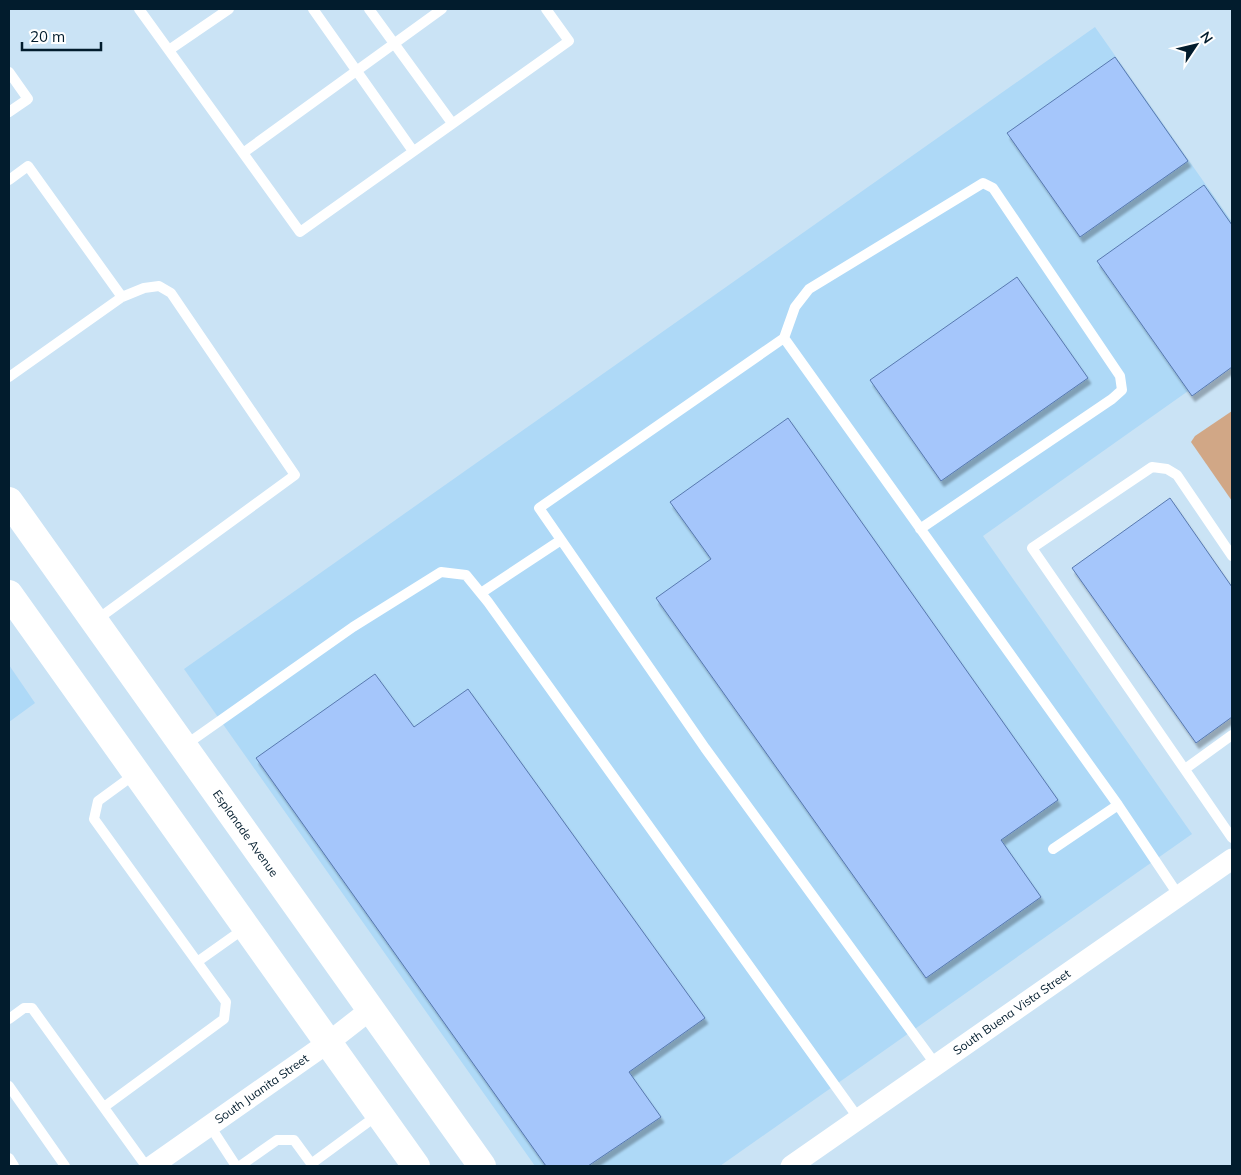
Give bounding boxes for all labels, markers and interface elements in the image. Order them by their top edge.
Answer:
scale bar [22,20,101,52]
north arrow [1171,20,1221,70]
text: 20 m [30,27,65,46]
text: N [1196,28,1217,47]
street label: Esplanade Avenue [210,787,282,880]
street label: South Buena Vista Street [950,966,1073,1058]
street label: South Juanita Street [212,1051,311,1127]

